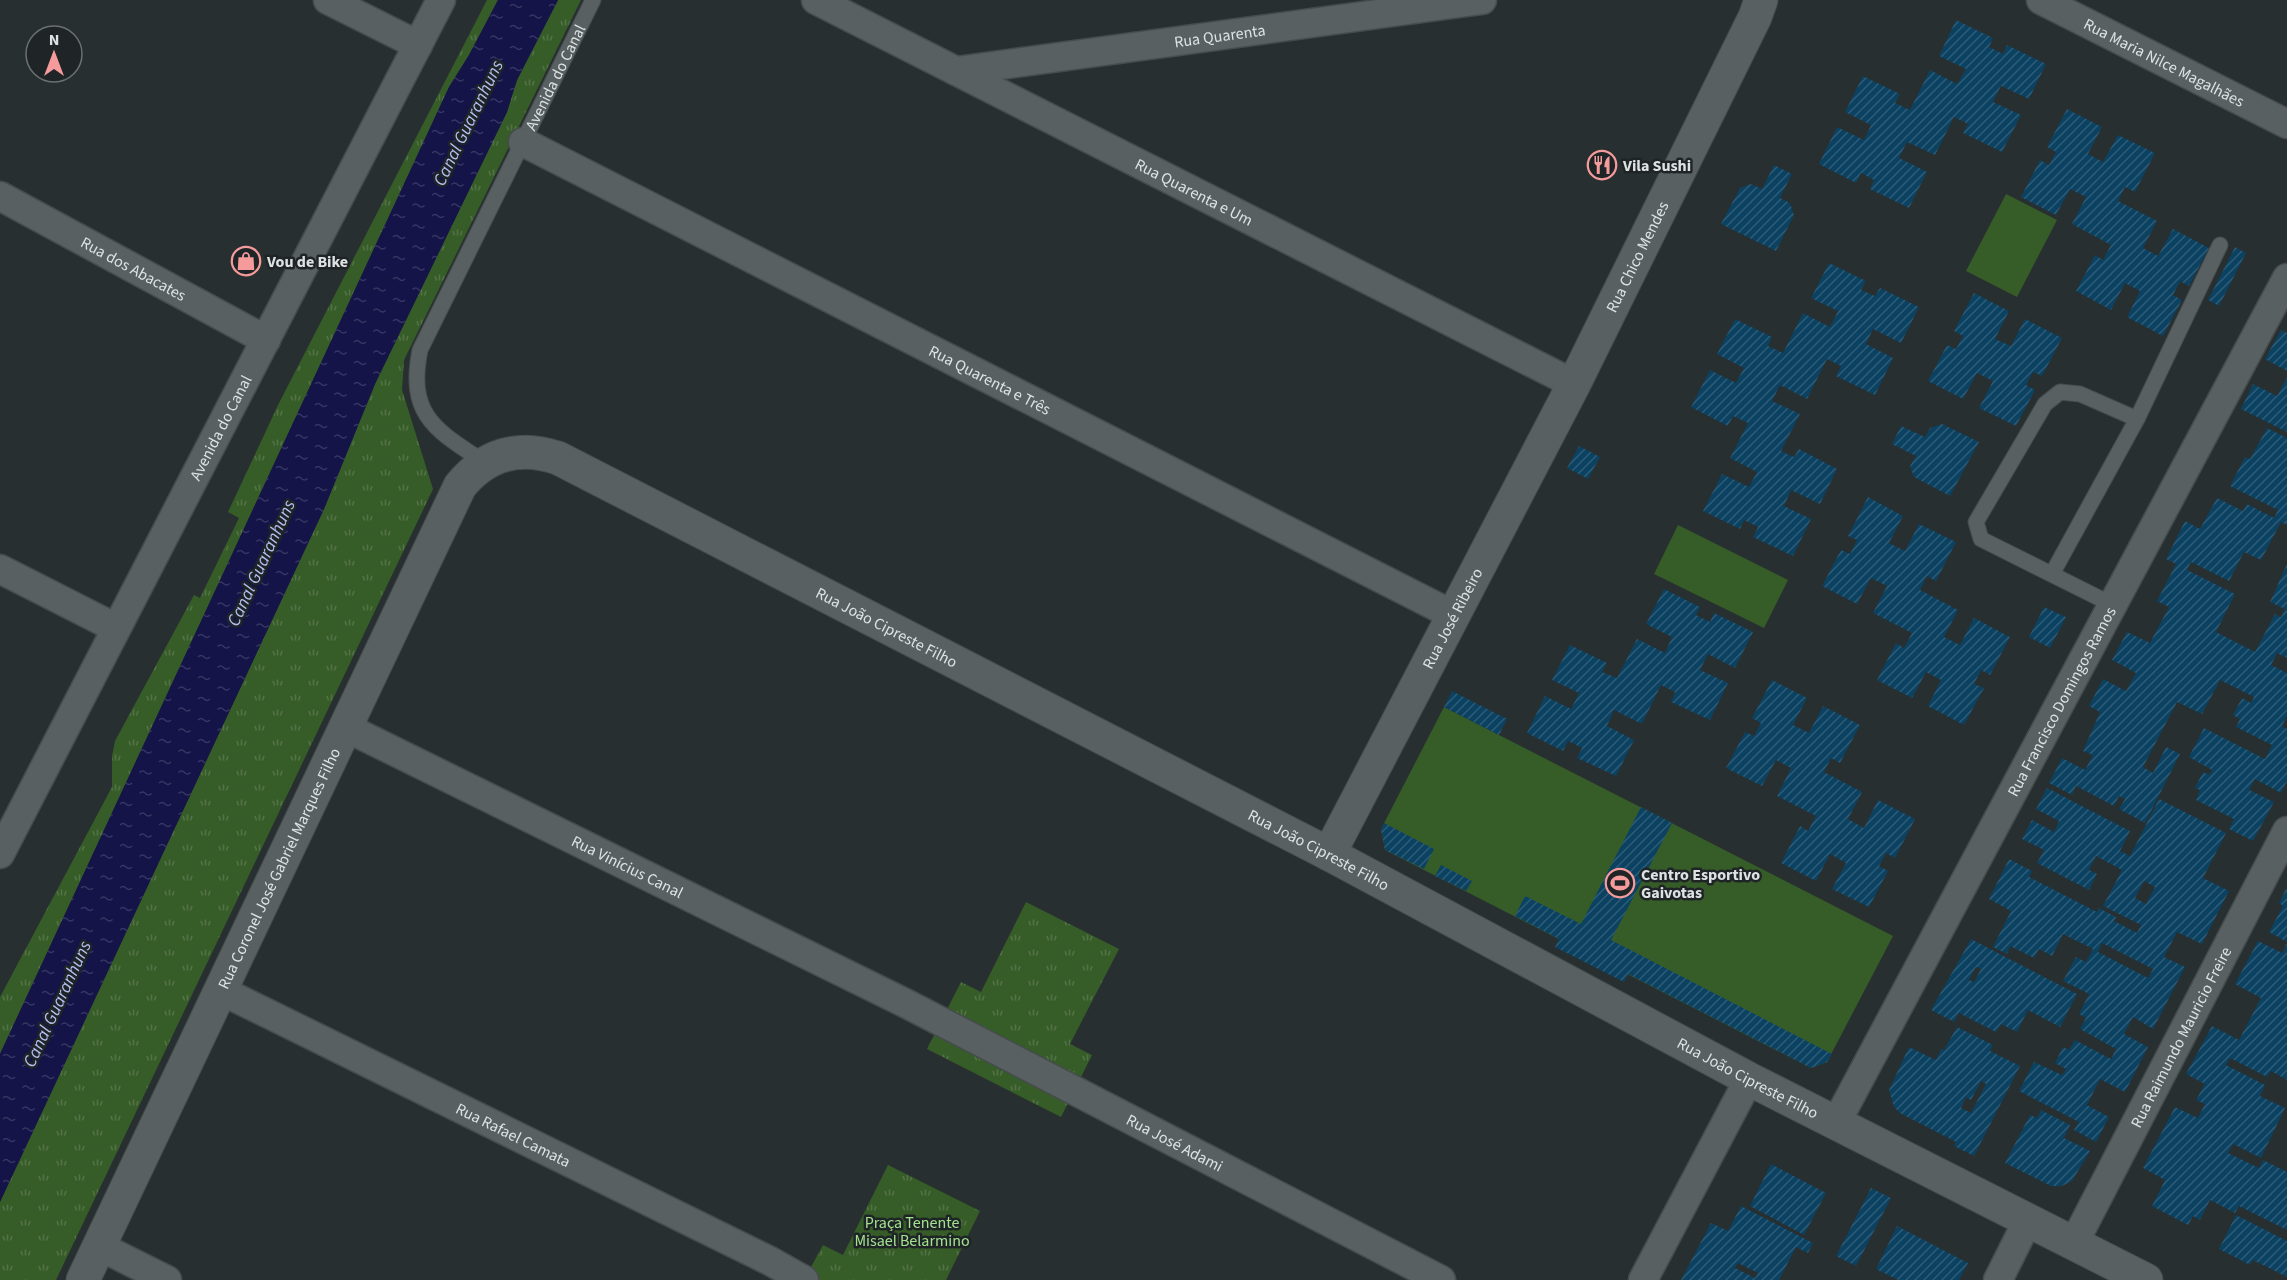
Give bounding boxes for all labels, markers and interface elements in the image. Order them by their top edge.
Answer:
street label: Rua Maria Nilce Magalhães [2080,13,2248,113]
street label: Rua Quarenta [1173,19,1267,53]
street label: Avenida do Canal [520,21,591,134]
north arrow [24,24,84,84]
text: N [49,29,59,51]
water label: Canal Guaranhuns [427,56,510,190]
restaurant icon: Vila Sushi [1586,149,1618,181]
street label: Rua Quarenta e Um [1131,153,1257,232]
place label: Vila Sushi [1622,155,1691,177]
street label: Rua Chico Mendes [1601,197,1675,317]
street label: Rua dos Abacates [77,232,190,307]
shop icon: Vou de Bike [230,245,262,277]
place label: Vou de Bike [266,251,348,273]
street label: Rua Quarenta e Três [925,340,1055,421]
street label: Avenida do Canal [185,371,257,484]
water label: Canal Guaranhuns [221,496,302,631]
street label: Rua José Ribeiro [1417,564,1488,673]
street label: Rua João Cipreste Filho [812,582,961,673]
street label: Rua Francisco Domingos Ramos [2002,603,2122,801]
street label: Rua Coronel José Gabriel Marques Filho [213,744,346,993]
street label: Rua João Cipreste Filho [1244,804,1393,896]
street label: Rua Vinícius Canal [568,830,687,904]
place label: Centro Esportivo Gaivotas [1641,864,1760,904]
sports icon: Centro Esportivo Gaivotas [1604,867,1636,899]
water label: Canal Guaranhuns [17,937,98,1072]
street label: Rua Raimundo Mauricio Freire [2126,943,2237,1132]
street label: Rua João Cipreste Filho [1673,1032,1822,1124]
street label: Rua Rafael Camata [452,1098,574,1173]
street label: Rua José Adami [1122,1109,1227,1177]
park label: Praça Tenente Misael Belarmino [854,1212,970,1252]

